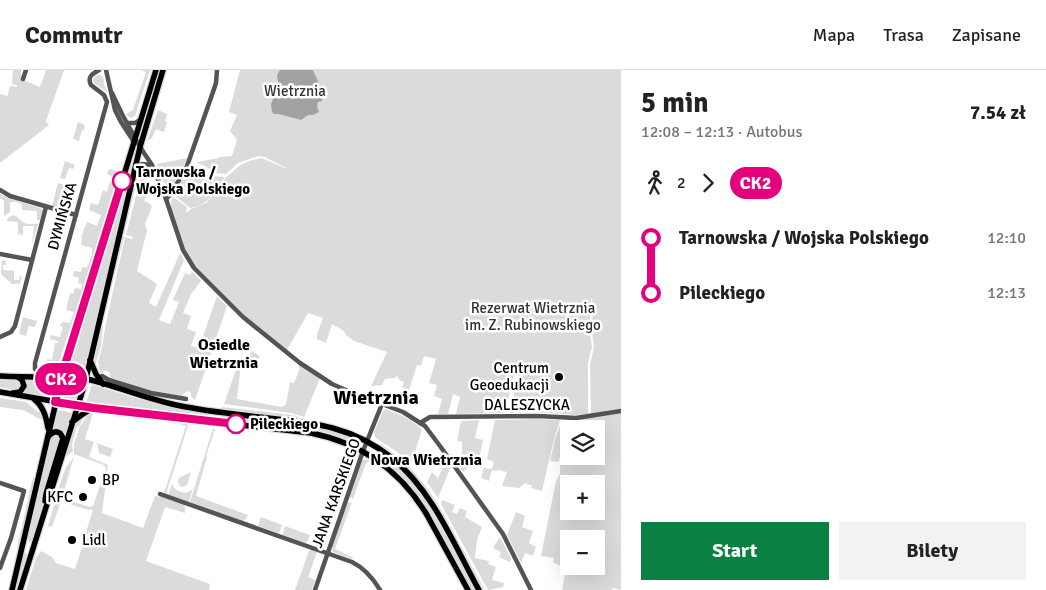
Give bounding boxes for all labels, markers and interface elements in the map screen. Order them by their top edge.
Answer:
text: Commutr [25,20,123,50]
text: Mapa [813,24,855,46]
text: Trasa [883,24,924,46]
text: Zapisane [952,24,1021,46]
park label: Wietrznia [264,82,326,100]
text: 5 min [641,86,709,120]
text: 7.54 zł [970,101,1026,125]
text: 12:08 – 12:13 · Autobus [641,122,802,142]
place label: Tarnowska / Wojska Polskiego [136,163,250,198]
icon: walk [641,169,669,197]
icon: forward [694,169,722,197]
marker: Tarnowska / Wojska Polskiego [112,171,132,191]
text: CK2 [740,172,772,194]
text: 2 [677,173,686,193]
street label: DYMIŃSKA [43,180,80,252]
text: Tarnowska / Wojska Polskiego [679,226,929,250]
text: 12:10 [987,228,1026,248]
text: Pileckiego [679,281,765,305]
text: 12:13 [987,283,1026,303]
park label: Rezerwat Wietrznia im. Z. Rubinowskiego [465,299,601,334]
district label: Osiedle Wietrznia [190,335,258,373]
place label: Centrum Geoedukacji [470,359,549,394]
line badge: CK2 [32,363,90,395]
text: CK2 [45,368,77,390]
marker: Centrum Geoedukacji [553,371,565,383]
district label: Wietrznia [333,385,419,410]
street label: DALESZYCKA [484,396,570,414]
marker: Pileckiego [226,414,246,434]
place label: Pileckiego [250,415,318,433]
map controls [560,420,605,575]
button: layers [560,420,605,465]
street label: JANA KARSKIEGO [308,436,364,550]
district label: Nowa Wietrznia [370,450,482,470]
place label: BP [102,471,120,489]
marker: BP [86,474,98,486]
button: + [560,475,605,520]
place label: KFC [47,488,73,506]
marker: KFC [77,491,89,503]
button: Start [641,522,829,580]
button: Bilety [839,522,1026,580]
button: − [560,530,605,575]
place label: Lidl [82,531,106,549]
marker: Lidl [66,534,78,546]

